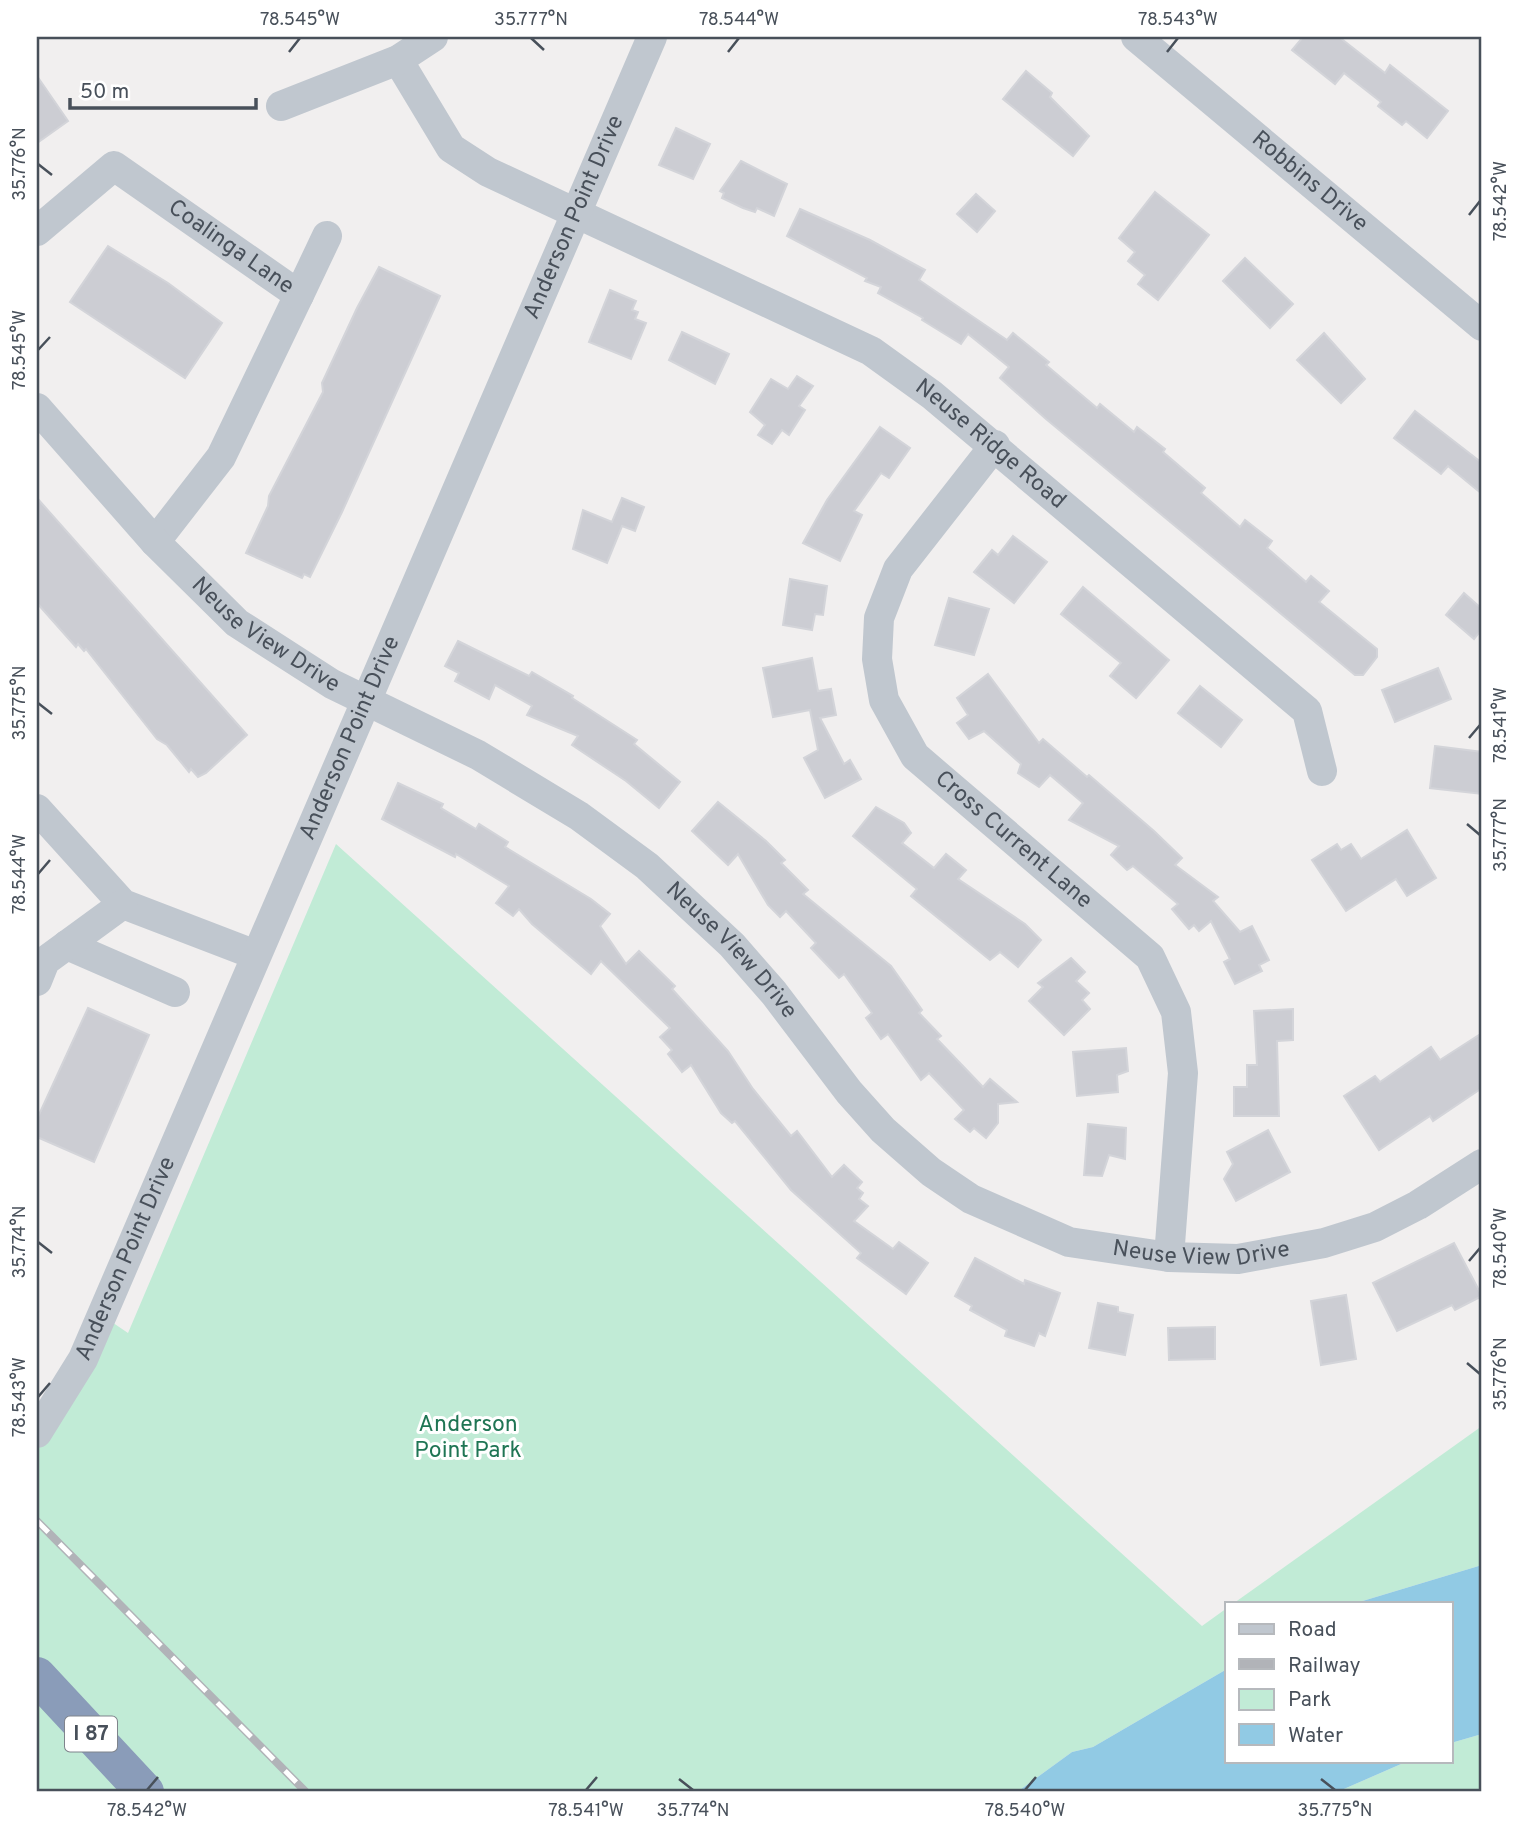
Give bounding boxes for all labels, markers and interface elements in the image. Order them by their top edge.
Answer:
text: 78.545°W [260,9,340,32]
text: 35.777°N [494,9,568,32]
text: 78.544°W [699,9,779,32]
text: 78.543°W [1138,9,1218,32]
scale bar [70,66,256,110]
text: 50 m [80,79,129,106]
street label: Anderson Point Drive [518,111,631,324]
street label: Robbins Drive [1245,125,1374,239]
text: 35.776°N [9,127,32,201]
text: 78.542°W [1490,161,1513,241]
street label: Coalinga Lane [162,193,299,301]
text: 78.545°W [9,310,32,390]
street label: Neuse Ridge Road [909,373,1071,516]
street label: Neuse View Drive [185,571,344,700]
street label: Anderson Point Drive [294,632,407,845]
text: 35.775°N [9,666,32,740]
text: 78.541°W [1490,687,1513,763]
street label: Cross Current Lane [929,765,1098,916]
text: 35.777°N [1490,798,1513,872]
text: 78.544°W [9,834,32,914]
street label: Neuse View Drive [659,876,803,1025]
street label: Anderson Point Drive [69,1153,183,1365]
text: 35.774°N [9,1205,32,1279]
text: 78.540°W [1490,1208,1513,1288]
street label: Neuse View Drive [1111,1234,1292,1274]
text: 35.776°N [1490,1337,1513,1411]
text: 78.543°W [9,1357,32,1437]
park label: Anderson Point Park [414,1411,522,1466]
legend [1225,1602,1452,1762]
text: Road [1288,1617,1337,1644]
text: Railway [1288,1653,1361,1680]
text: Park [1288,1687,1331,1714]
road number: I 87 [65,1716,117,1752]
text: Water [1288,1723,1343,1750]
text: 78.542°W [107,1800,187,1823]
text: 78.541°W [548,1800,624,1823]
text: 35.774°N [656,1800,730,1823]
text: 78.540°W [985,1800,1065,1823]
text: 35.775°N [1298,1800,1372,1823]

